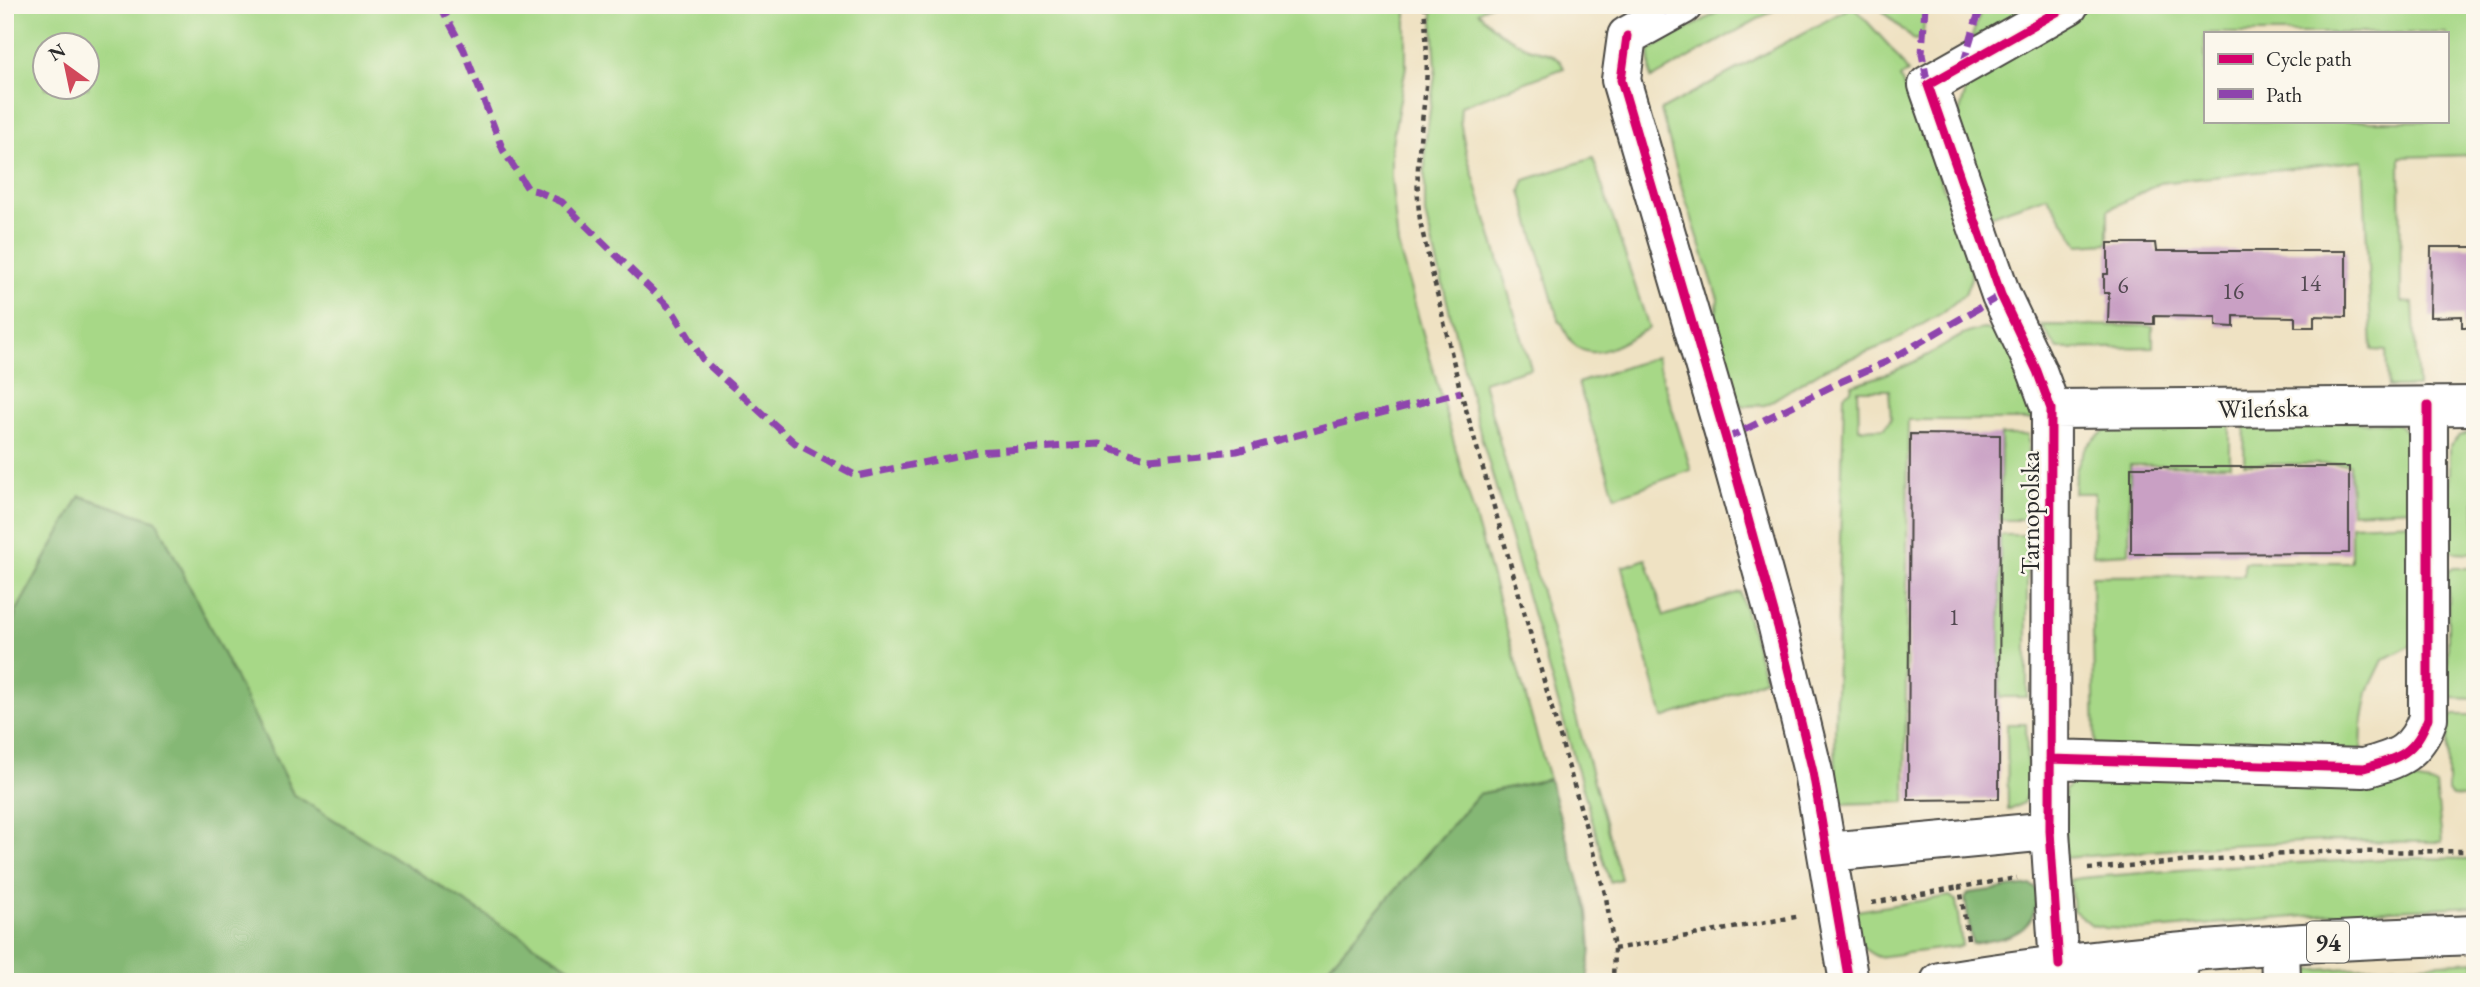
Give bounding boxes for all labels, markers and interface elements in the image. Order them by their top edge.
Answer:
north arrow [32,32,102,102]
legend [2204,32,2448,122]
text: N [44,37,71,67]
text: Cycle path [2266,45,2352,72]
text: Path [2266,81,2303,108]
house number: 14 [2299,268,2322,298]
house number: 6 [2117,270,2129,300]
house number: 16 [2222,276,2244,306]
street label: Wileńska [2217,390,2309,426]
street label: Tarnopolska [2013,451,2047,575]
house number: 1 [1948,602,1960,632]
road number: 94 [2307,922,2349,962]

